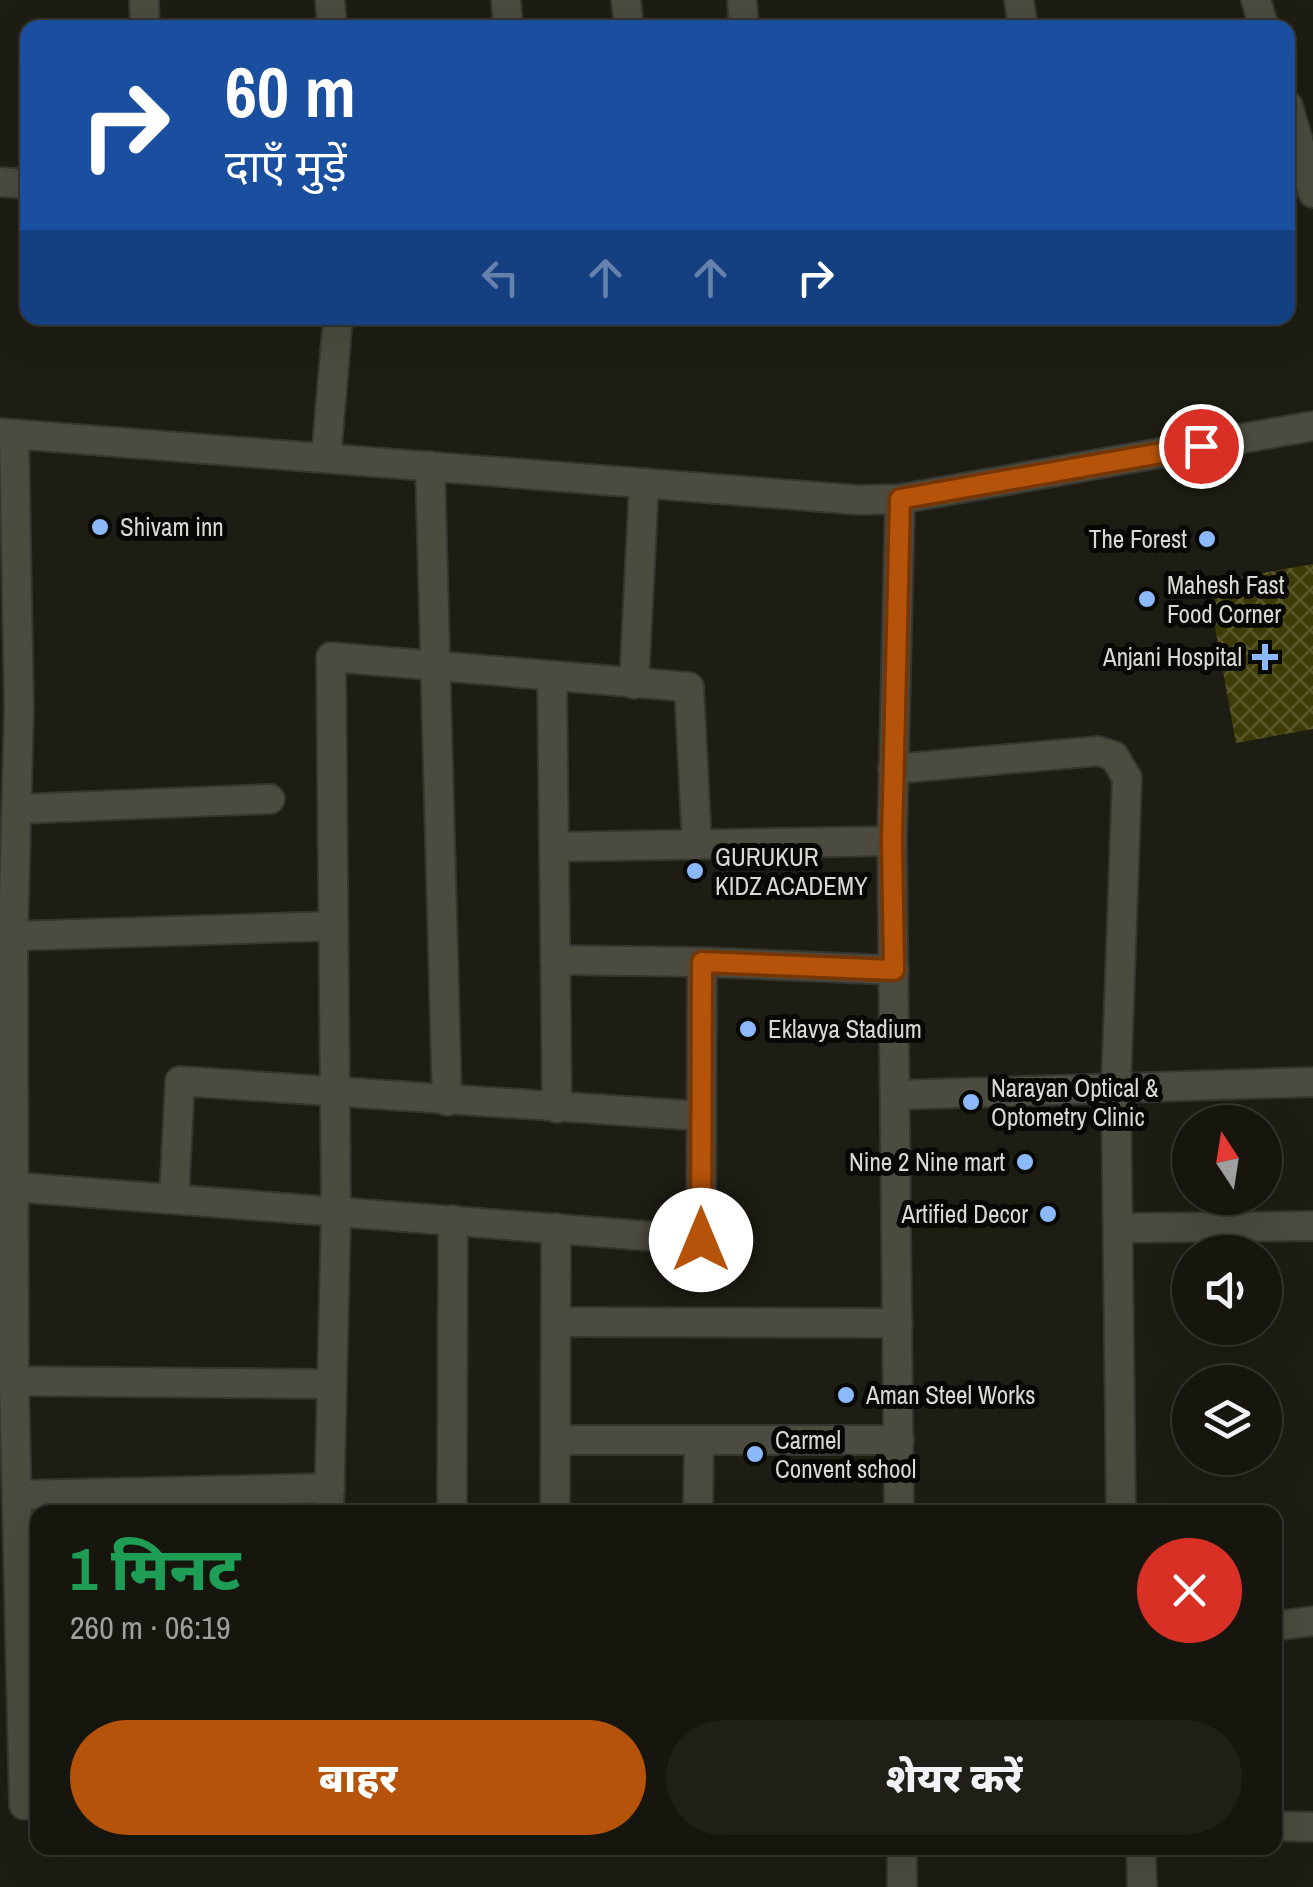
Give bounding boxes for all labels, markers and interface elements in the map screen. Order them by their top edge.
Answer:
text: 60 m [225,45,356,139]
icon: right [60,60,190,190]
text: दाएँ मुड़ें [225,135,347,196]
icon: left [473,250,528,305]
icon: ahead [578,250,633,305]
icon: ahead [683,250,738,305]
icon: right [788,250,843,305]
pin [1159,404,1244,489]
icon: arrive [1174,419,1229,474]
place label: Shivam inn [120,510,224,544]
marker: Shivam inn [89,516,111,538]
place label: The Forest [1089,522,1187,556]
marker: The Forest [1196,528,1218,550]
place label: Mahesh Fast Food Corner [1167,568,1285,631]
marker: Mahesh Fast Food Corner [1136,588,1158,610]
place label: Anjani Hospital [1102,640,1242,674]
marker: Anjani Hospital [1252,644,1278,670]
place label: GURUKUR KIDZ ACADEMY [715,840,868,903]
marker: GURUKUR KIDZ ACADEMY [684,860,706,882]
place label: Eklavya Stadium [768,1012,922,1046]
marker: Eklavya Stadium [737,1018,759,1040]
place label: Narayan Optical & Optometry Clinic [991,1071,1159,1134]
marker: Narayan Optical & Optometry Clinic [960,1091,982,1113]
north arrow [1172,1105,1282,1215]
map controls [1172,1105,1282,1475]
place label: Nine 2 Nine mart [849,1145,1005,1179]
marker: Nine 2 Nine mart [1014,1151,1036,1173]
position arrow [649,1188,753,1292]
place label: Artified Decor [901,1197,1028,1231]
marker: Artified Decor [1037,1203,1059,1225]
button: sound [1172,1235,1282,1345]
button: layers [1172,1365,1282,1475]
place label: Aman Steel Works [865,1378,1035,1412]
marker: Aman Steel Works [835,1384,857,1406]
place label: Carmel Convent school [775,1423,916,1486]
marker: Carmel Convent school [744,1443,766,1465]
text: 1 मिनट [70,1528,240,1609]
button: close [1137,1538,1242,1643]
text: 260 m · 06:19 [70,1606,230,1649]
button: बाहर [70,1720,646,1835]
button: शेयर करें [666,1720,1242,1835]

